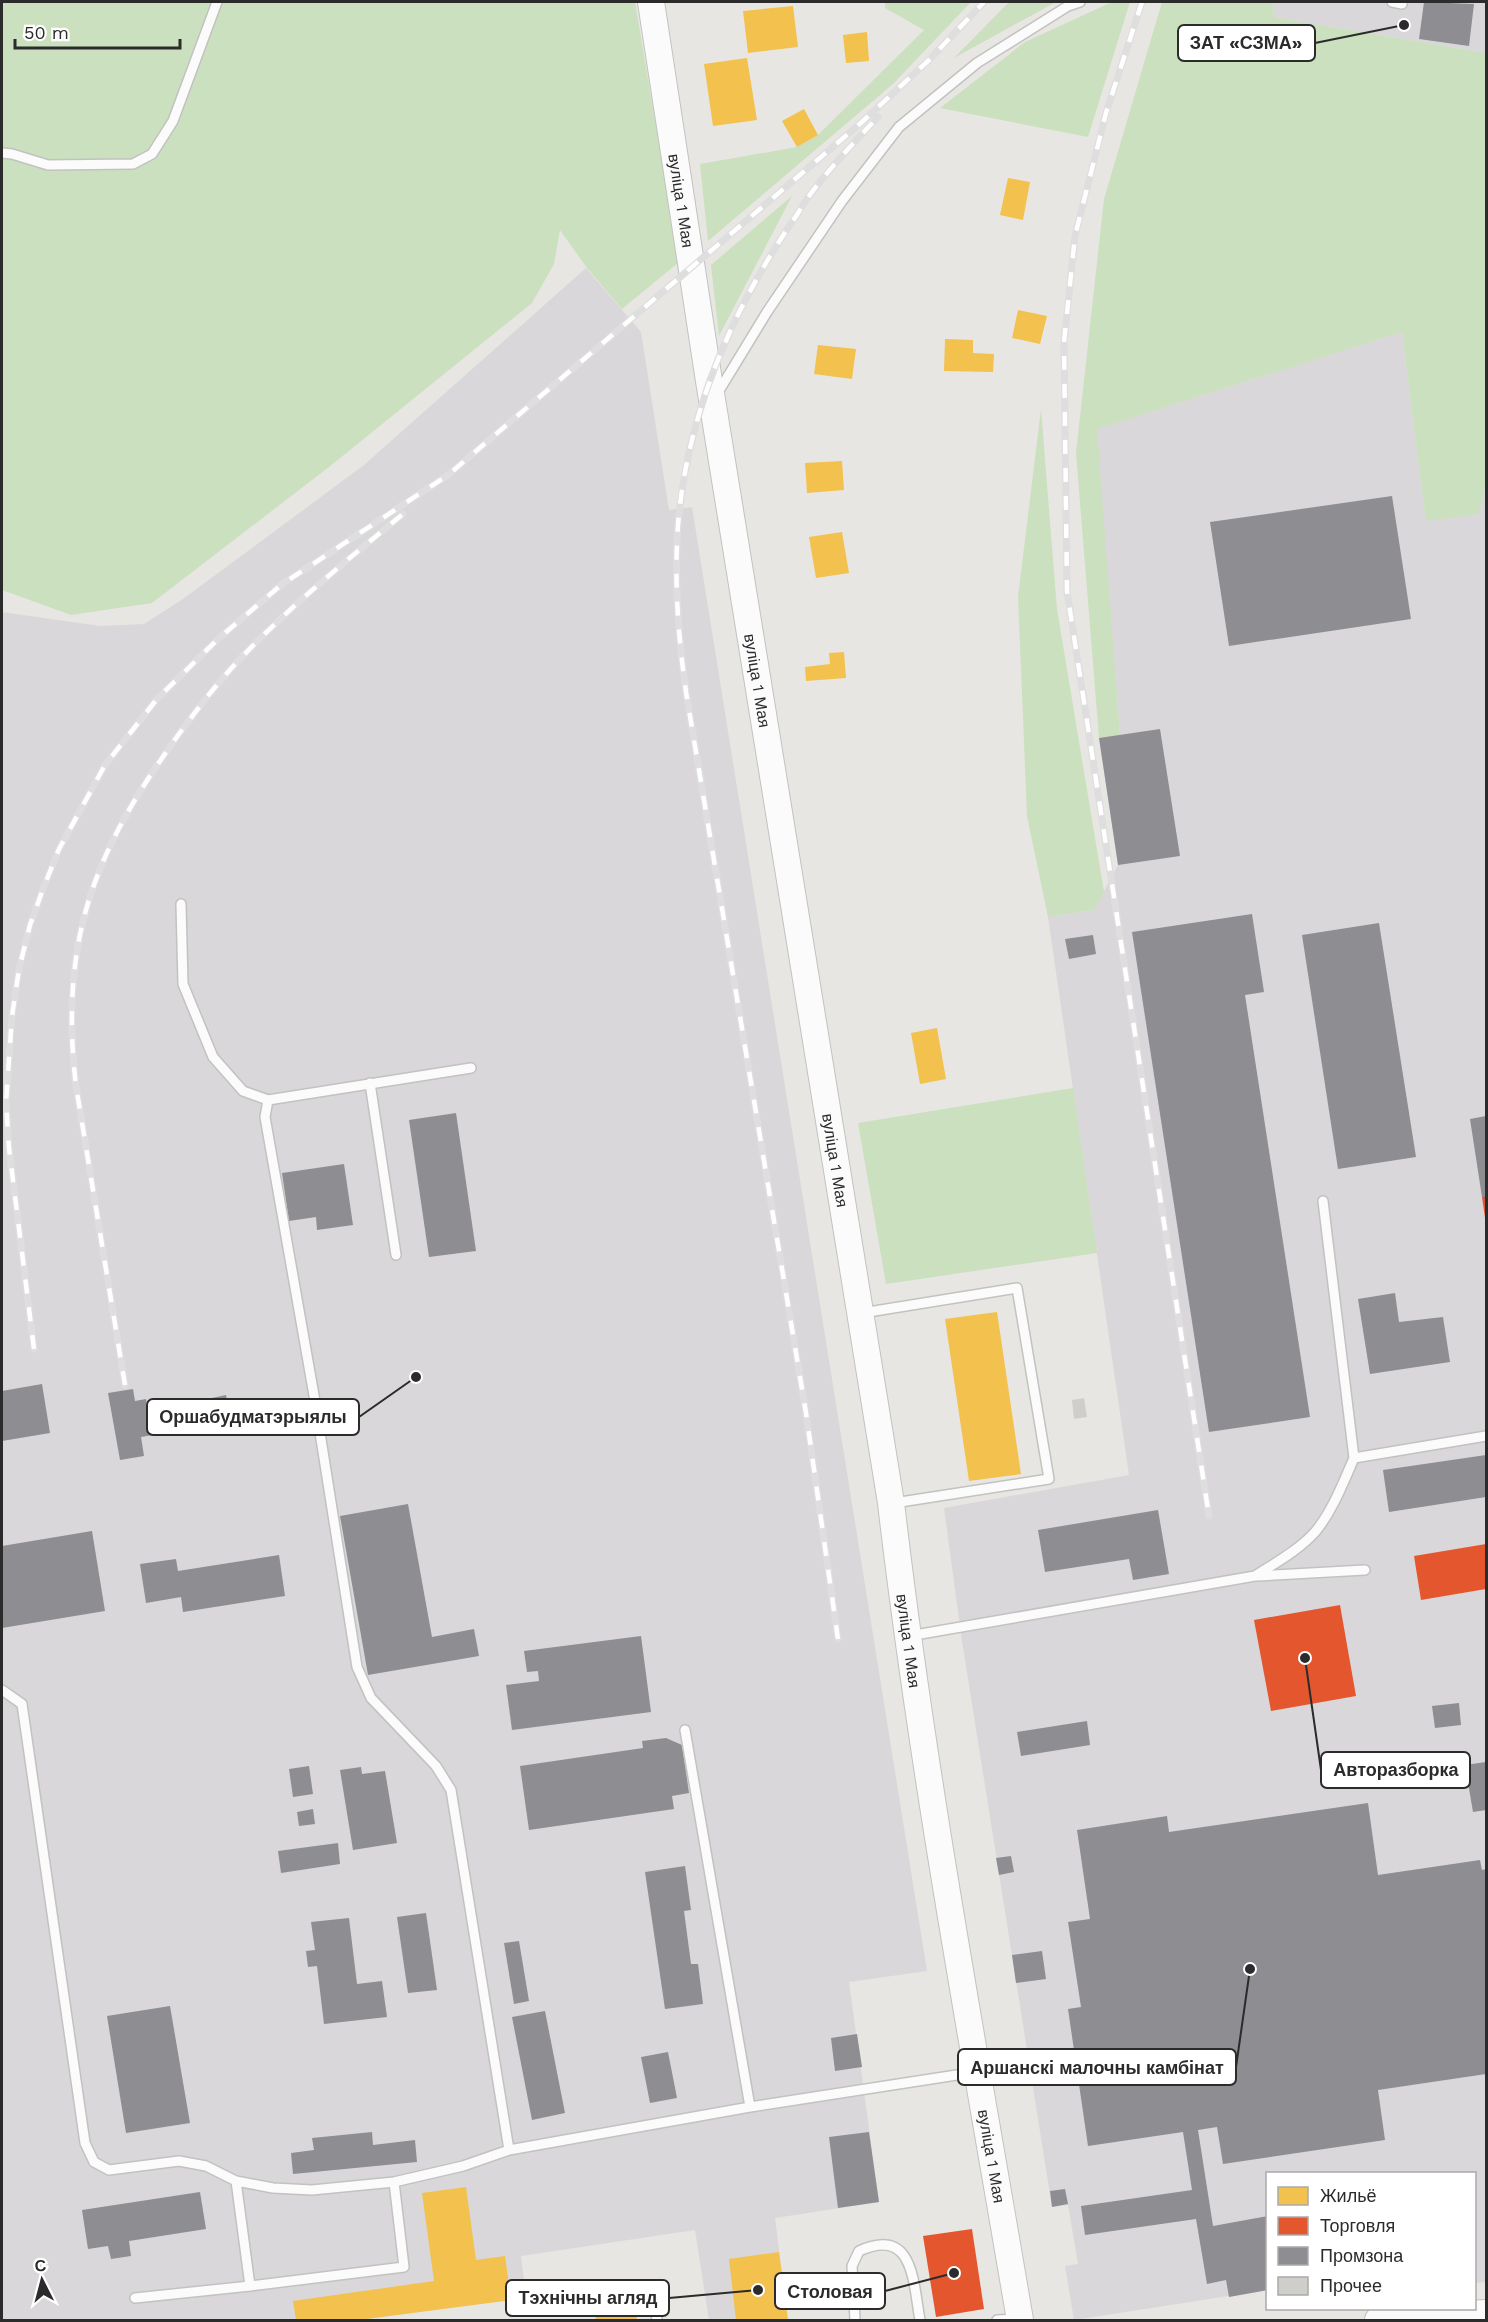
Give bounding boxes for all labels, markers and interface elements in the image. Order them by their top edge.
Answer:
scale bar [15,12,180,50]
text: 50 m [24,22,69,43]
callout: ЗАТ «СЗМА» [1178,25,1315,61]
text: ЗАТ «СЗМА» [1190,32,1302,53]
street label: вуліца 1 Мая [665,152,698,249]
street label: вуліца 1 Мая [741,632,775,729]
street label: вуліца 1 Мая [818,1112,852,1209]
callout: Оршабудматэрыялы [147,1399,359,1435]
text: Оршабудматэрыялы [159,1406,347,1427]
street label: вуліца 1 Мая [893,1593,925,1689]
callout: Авторазборка [1321,1752,1470,1788]
text: Авторазборка [1333,1759,1460,1780]
callout: Аршанскі малочны камбінат [958,2049,1236,2085]
text: Аршанскі малочны камбінат [970,2057,1224,2078]
street label: вуліца 1 Мая [974,2108,1009,2204]
legend [1266,2172,1476,2310]
text: Жильё [1320,2185,1377,2206]
text: Торговля [1320,2215,1395,2236]
text: Промзона [1320,2245,1404,2266]
north arrow [12,2250,72,2310]
text: С [34,2255,48,2276]
callout: Столовая [775,2273,885,2309]
text: Прочее [1320,2275,1382,2296]
callout: Тэхнічны агляд [506,2280,669,2316]
text: Столовая [787,2281,873,2302]
text: Тэхнічны агляд [519,2287,658,2308]

